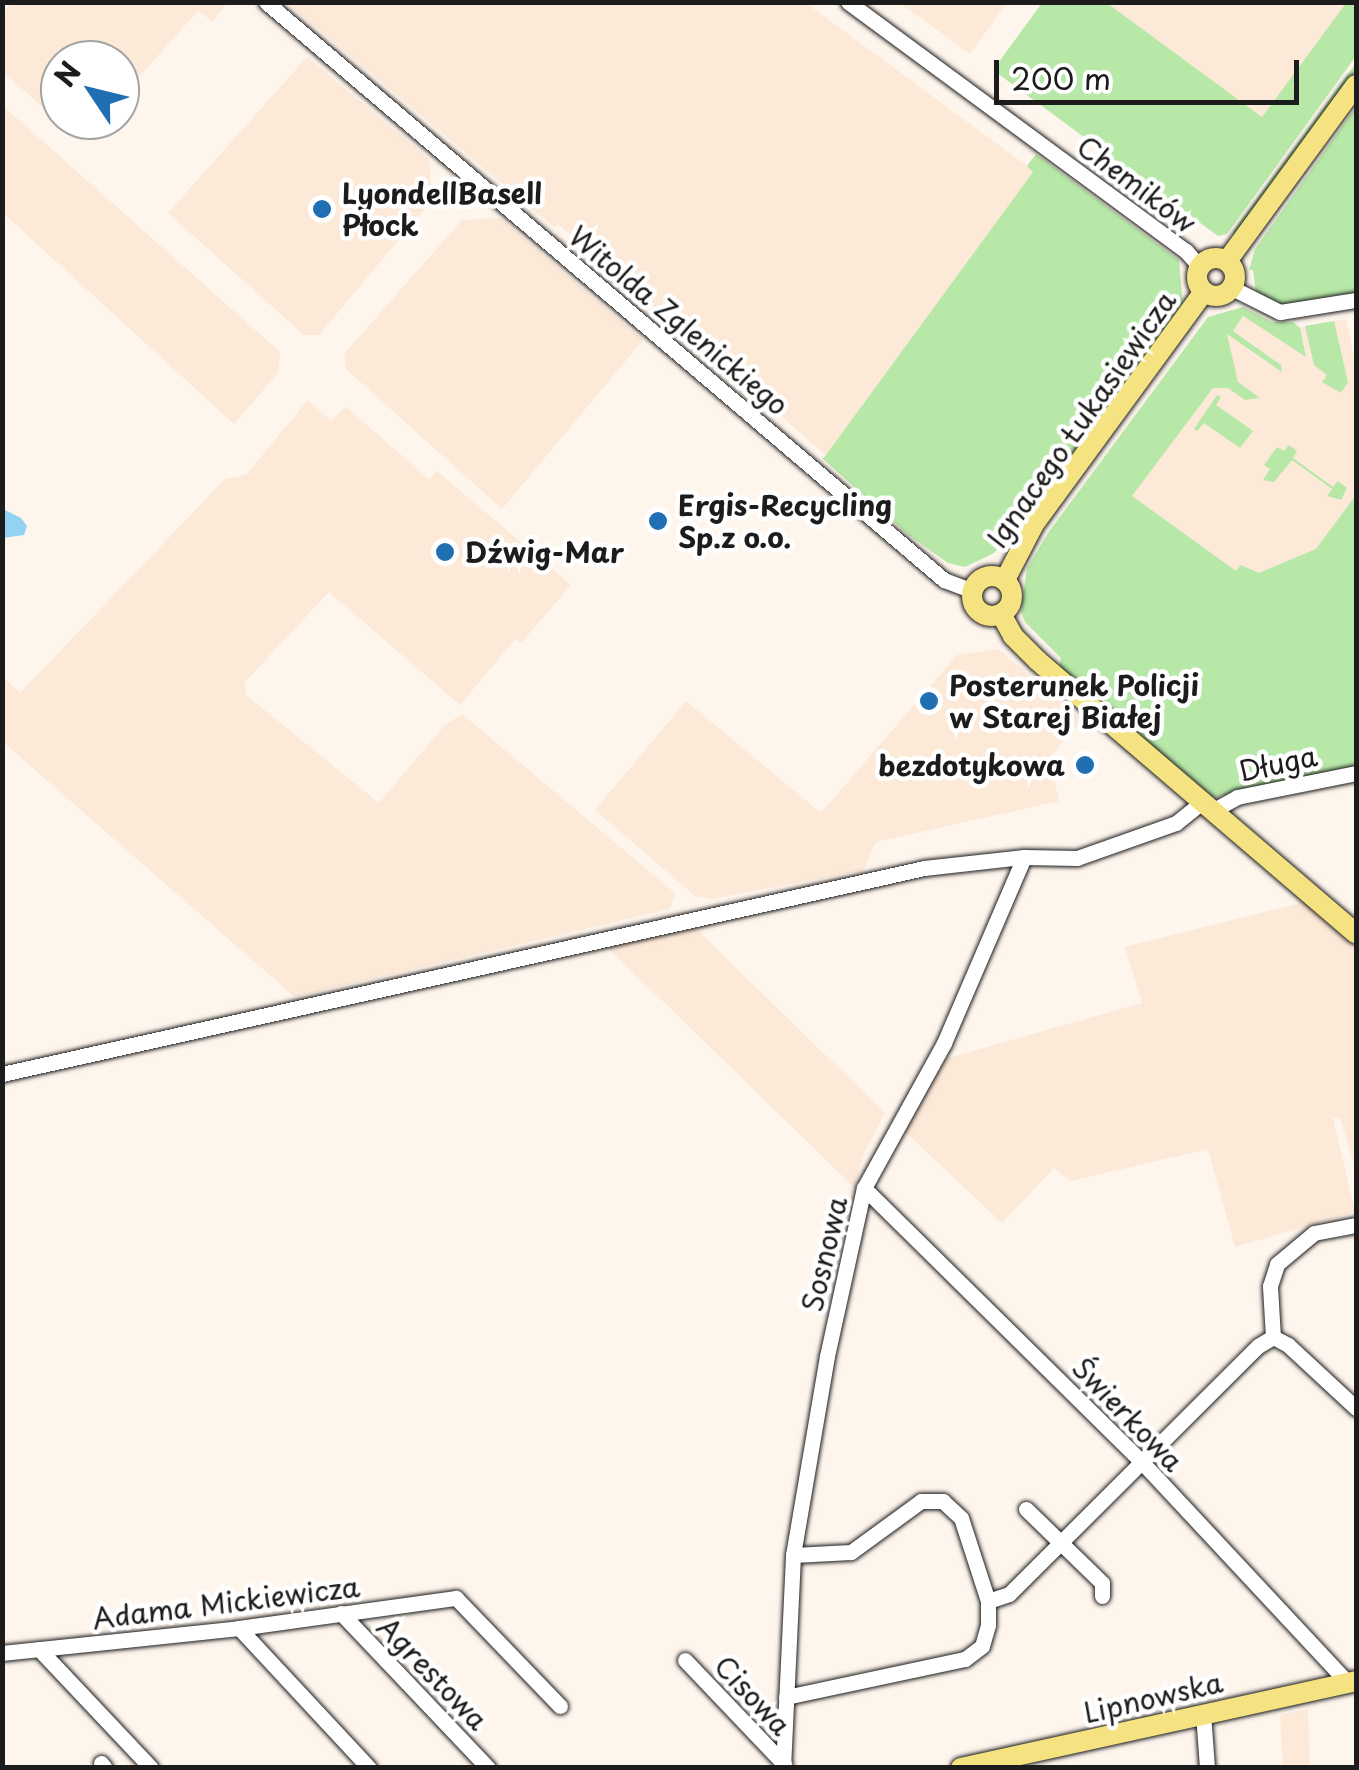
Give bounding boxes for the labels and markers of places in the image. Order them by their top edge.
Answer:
place label: LyondellBasell Płock [342,176,542,242]
marker: LyondellBasell Płock [311,198,333,220]
place label: Ergis-Recycling Sp.z o.o. [678,488,892,554]
marker: Ergis-Recycling Sp.z o.o. [647,510,669,532]
place label: Dźwig-Mar [465,535,624,569]
marker: Dźwig-Mar [434,541,456,563]
place label: Posterunek Policji w Starej Białej [949,668,1201,734]
marker: Posterunek Policji w Starej Białej [918,690,940,712]
place label: bezdotykowa [878,748,1065,782]
marker: bezdotykowa [1074,754,1096,776]

